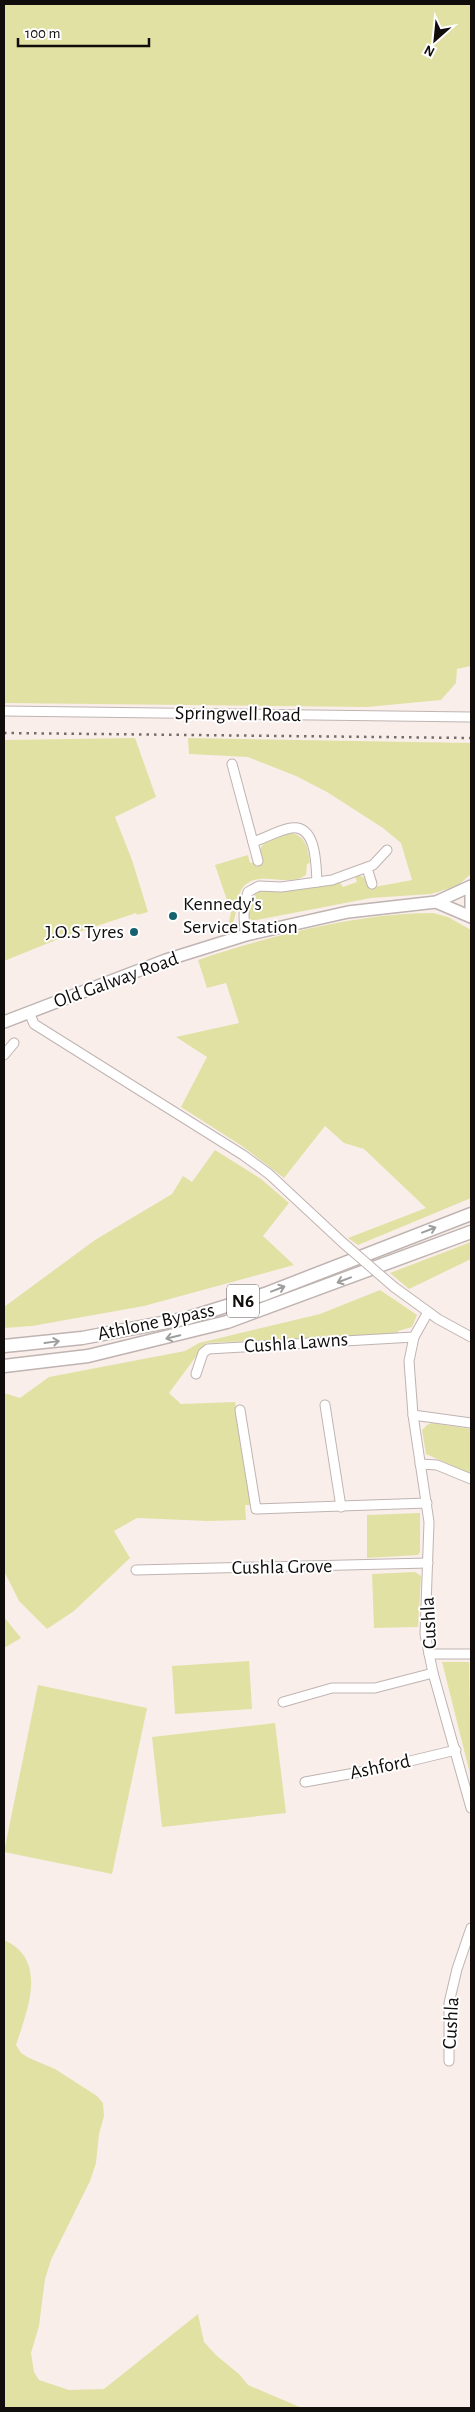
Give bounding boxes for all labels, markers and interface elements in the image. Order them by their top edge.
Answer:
scale bar [18,15,149,47]
north arrow [410,15,460,65]
text: 100 m [25,26,60,41]
text: N [422,42,437,59]
street label: Springwell Road [175,703,301,725]
place label: Kennedy's Service Station [183,894,298,937]
marker: Kennedy's Service Station [167,910,179,922]
place label: J.O.S Tyres [45,922,124,942]
marker: J.O.S Tyres [128,926,140,938]
street label: Old Galway Road [51,948,181,1012]
one-way arrow [421,1225,437,1234]
one-way arrow [337,1276,352,1285]
road number: N6 [227,1284,259,1318]
one-way arrow [270,1284,285,1293]
street label: Athlone Bypass [96,1300,216,1344]
street label: Cushla Lawns [243,1329,349,1357]
one-way arrow [166,1333,182,1342]
one-way arrow [44,1337,60,1347]
street label: Cushla Grove [232,1556,332,1578]
street label: Cushla [418,1596,440,1650]
street label: Ashford [348,1751,412,1783]
street label: Cushla [440,1996,462,2050]

